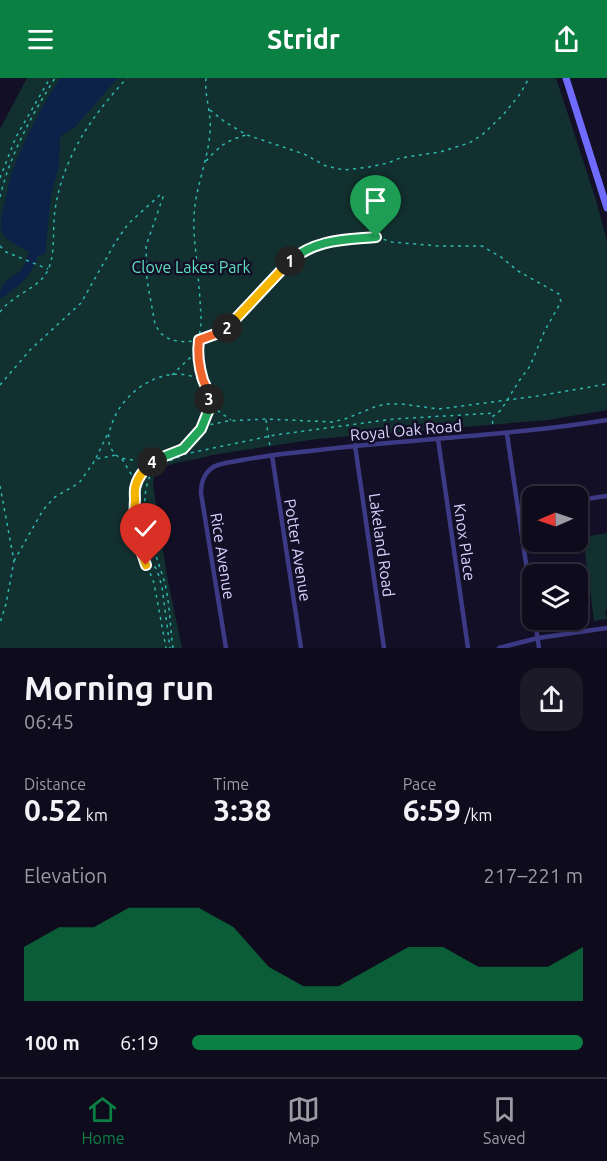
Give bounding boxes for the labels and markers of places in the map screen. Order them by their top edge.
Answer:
pin [350,175,401,237]
pin: 1 [275,246,305,276]
pin: 2 [212,313,242,343]
pin: 3 [194,384,224,414]
pin: 4 [137,447,167,477]
pin [120,503,171,565]

